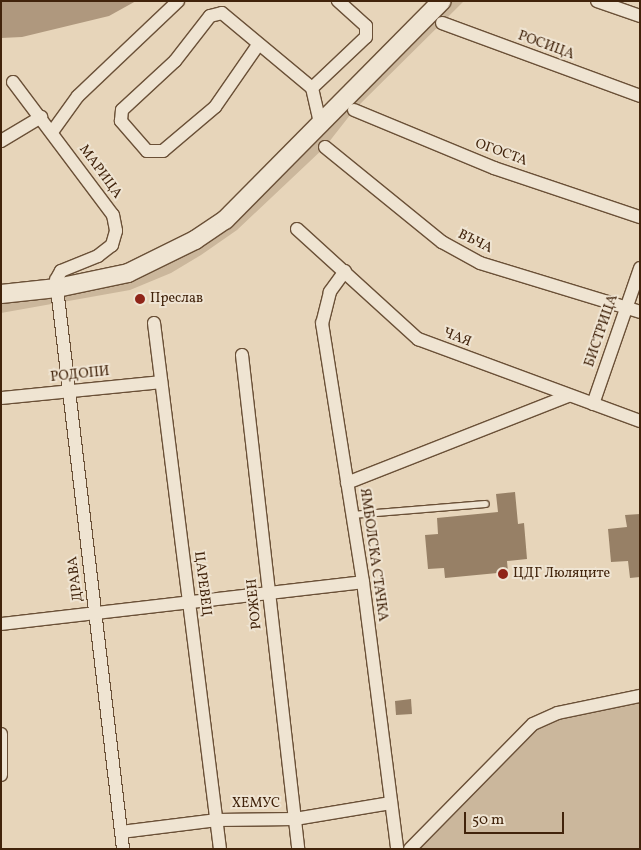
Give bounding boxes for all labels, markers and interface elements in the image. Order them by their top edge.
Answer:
street label: РОСИЦА [515,28,577,64]
street label: ОГОСТА [473,136,529,170]
street label: МАРИЦА [75,142,125,202]
street label: ВЪЧА [455,226,495,258]
place label: Преслав [150,291,203,307]
street label: БИСТРИЦА [582,292,622,370]
marker: Преслав [134,293,146,305]
street label: ЧАЯ [441,325,473,351]
street label: РОДОПИ [50,364,110,386]
street label: ЯМБОЛСКА СТАЧКА [355,487,391,623]
street label: ЦАРЕВЕЦ [190,550,214,618]
street label: ДРАВА [65,555,87,603]
place label: ЦДГ Люляците [513,566,611,582]
marker: ЦДГ Люляците [497,568,509,580]
street label: РОЖЕН [244,578,266,630]
street label: ХЕМУС [232,796,280,812]
scale bar [466,802,566,834]
text: 50 m [472,810,504,831]

